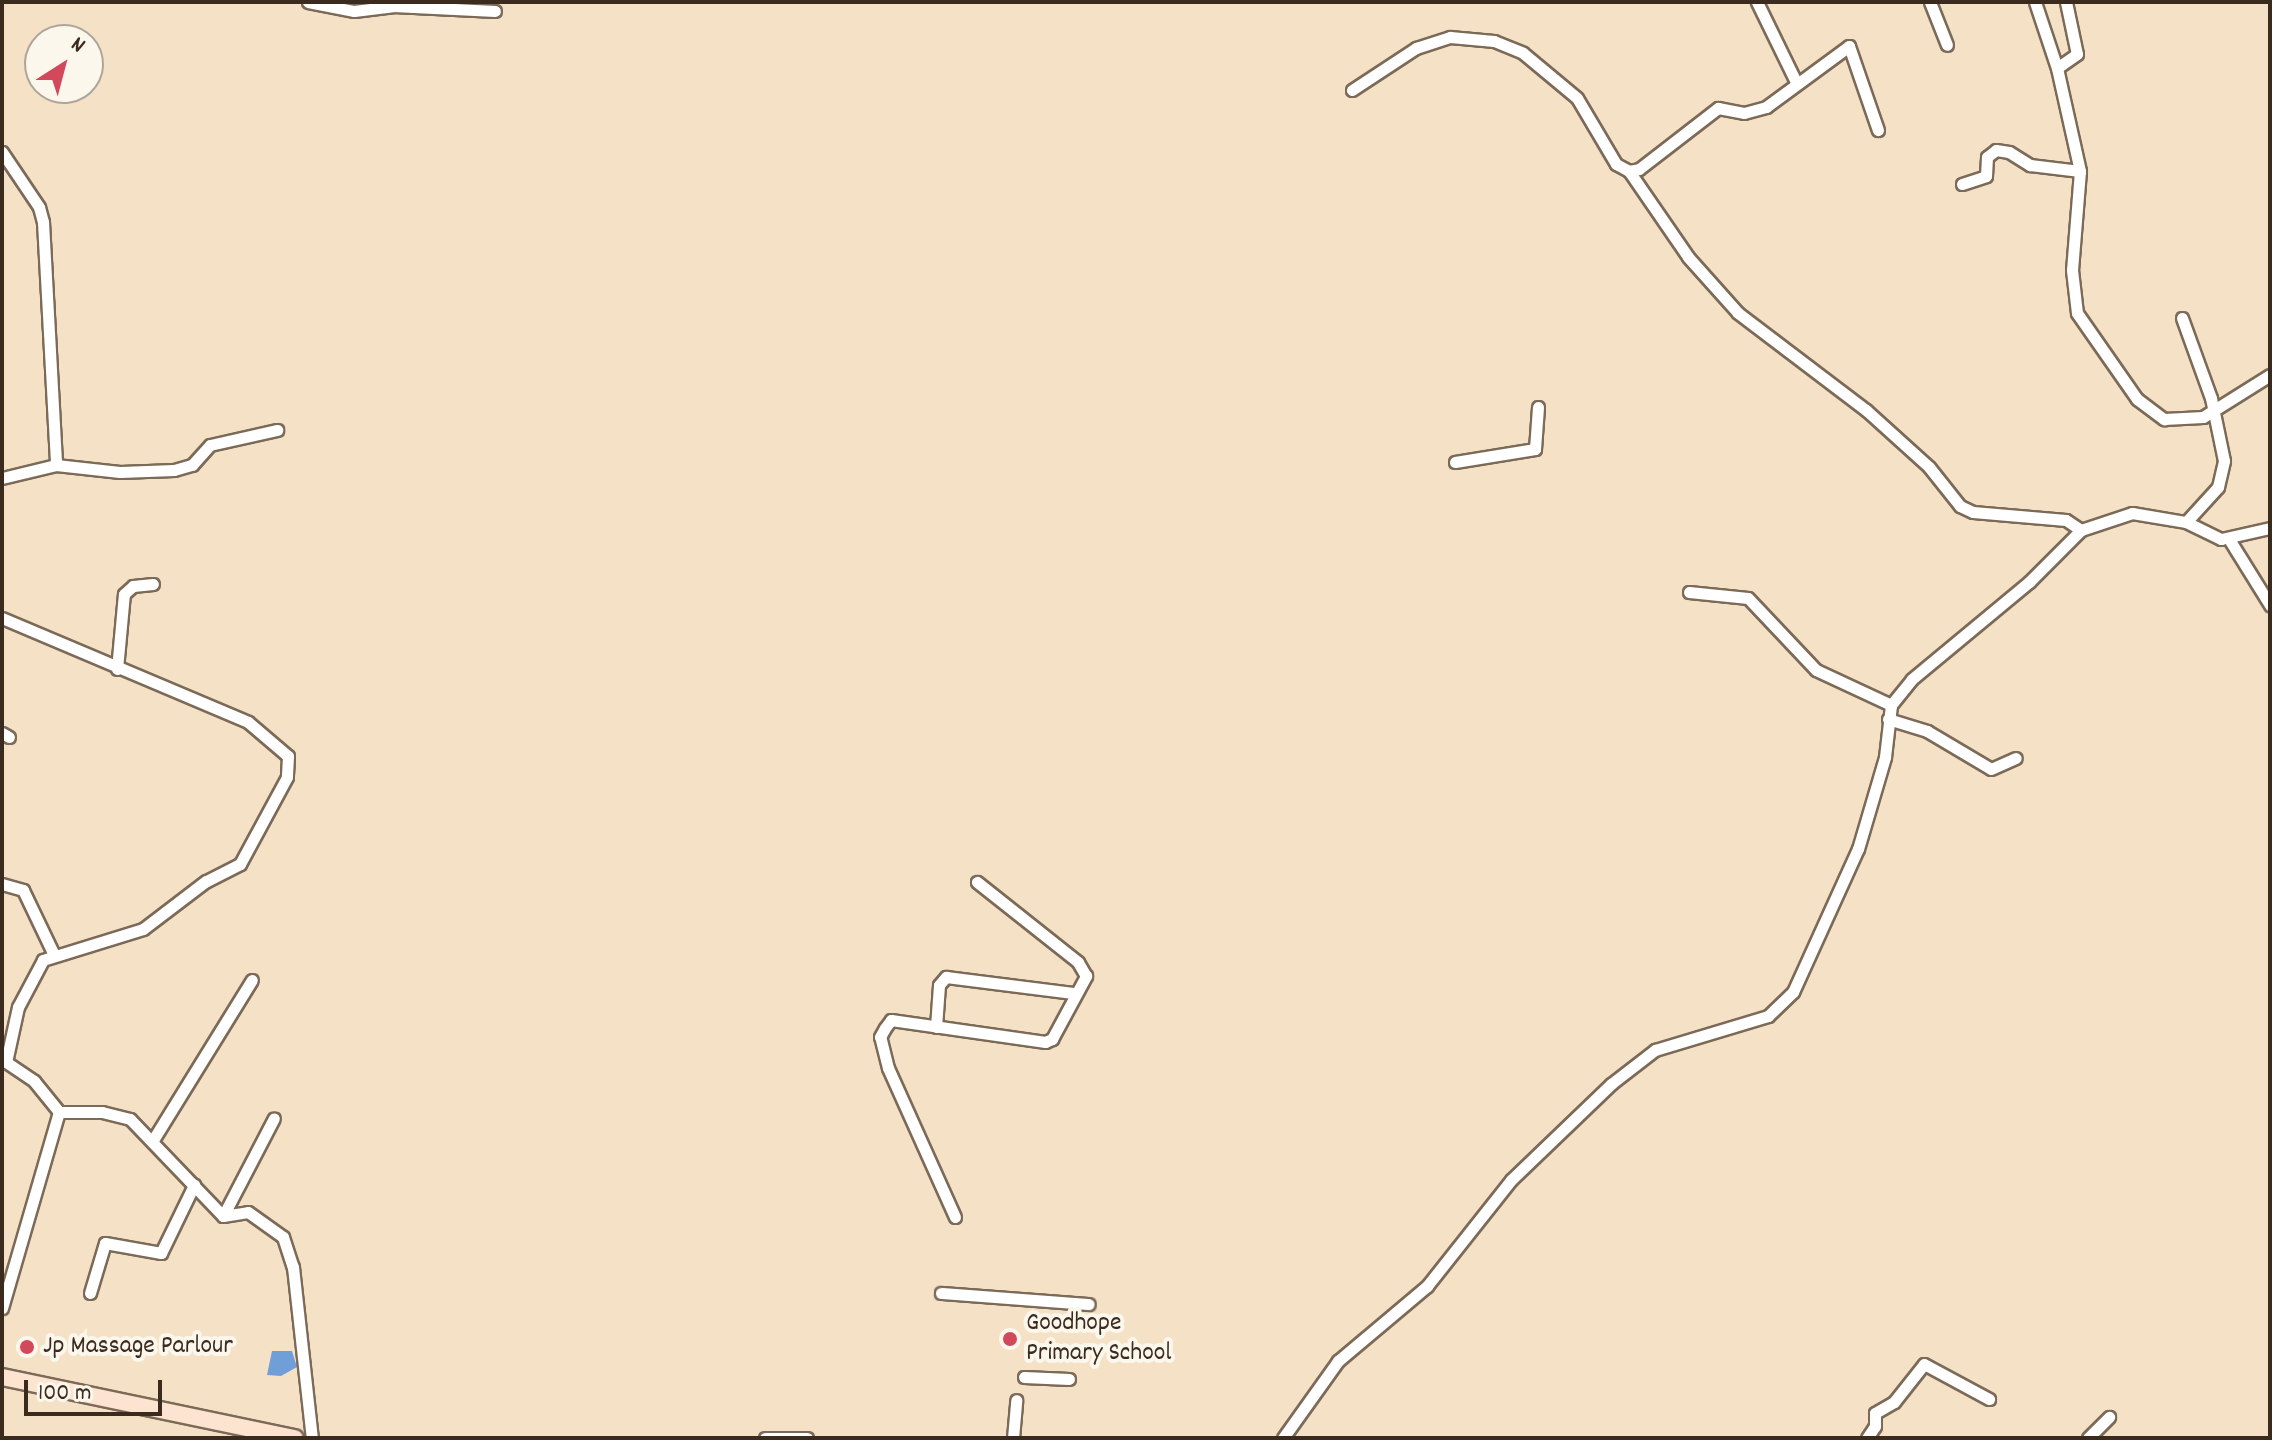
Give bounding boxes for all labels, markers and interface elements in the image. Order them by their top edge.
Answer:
north arrow [24,24,104,104]
text: N [64,30,91,62]
place label: Goodhope Primary School [1026,1308,1172,1370]
marker: Goodhope Primary School [1001,1330,1019,1348]
place label: Jp Massage Parlour [43,1331,233,1363]
marker: Jp Massage Parlour [18,1338,36,1356]
scale bar [28,1364,166,1414]
text: 100 m [38,1377,91,1411]

